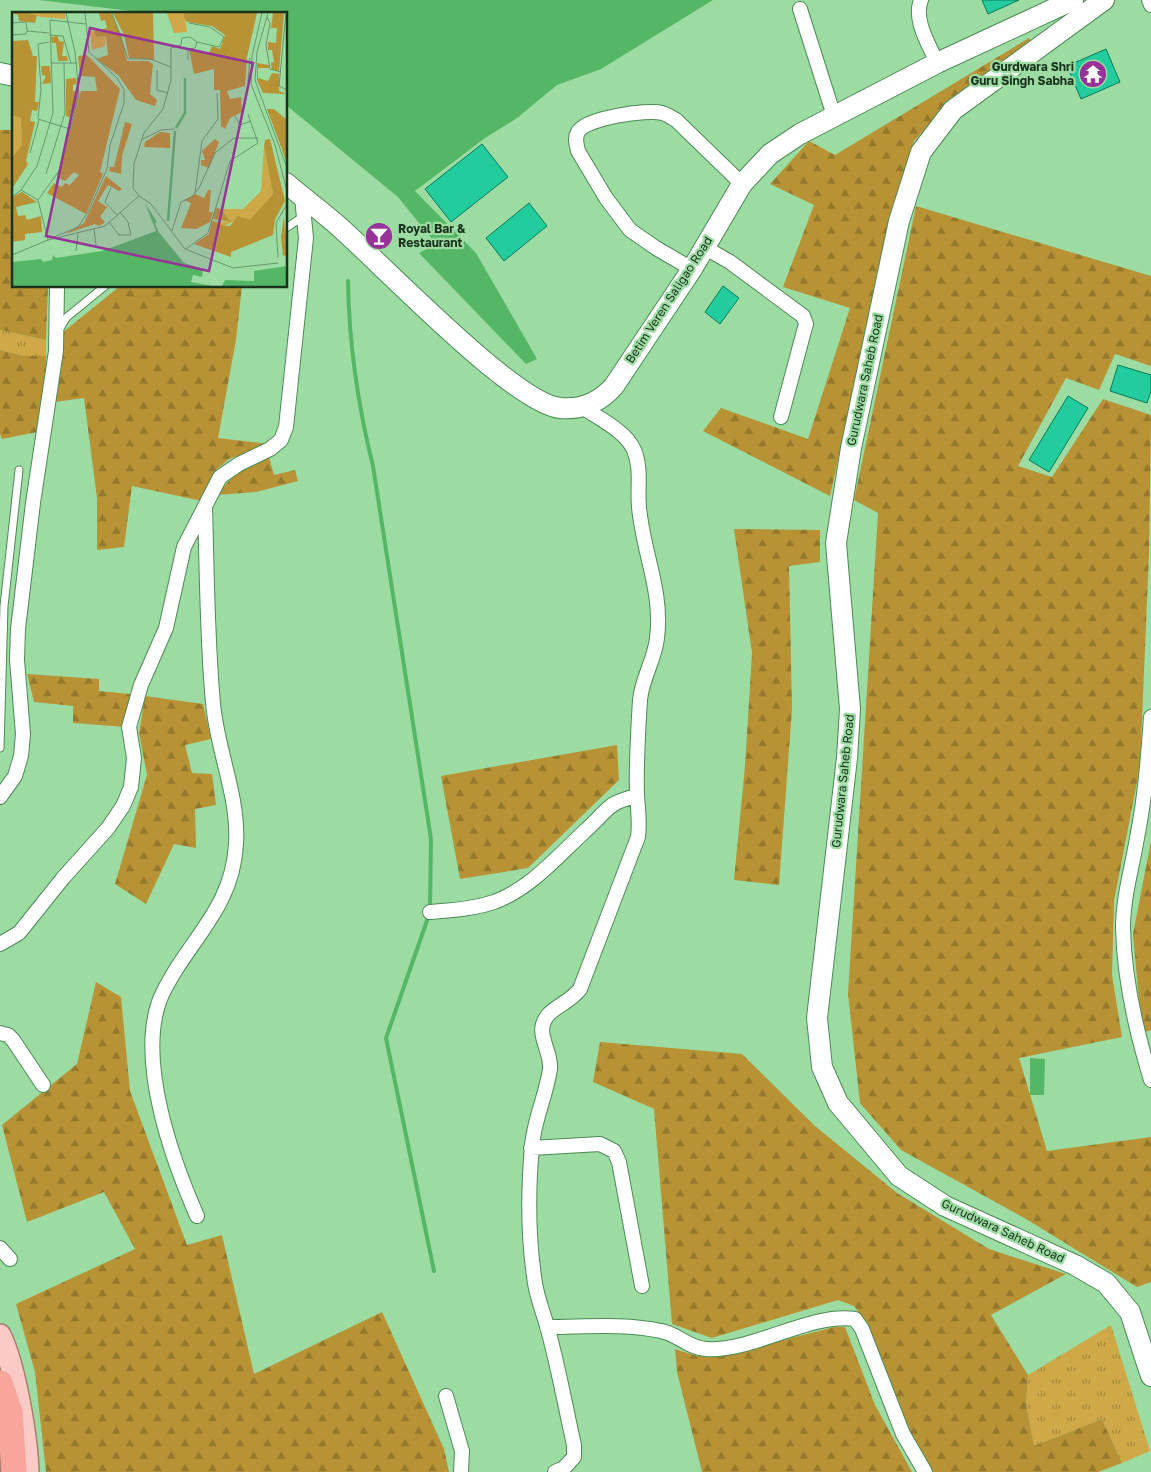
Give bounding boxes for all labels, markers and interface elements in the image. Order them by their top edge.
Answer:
inset map [12,12,288,288]
place label: Gurdwara Shri Guru Singh Sabha [970,59,1074,88]
temple icon: Gurdwara Shri Guru Singh Sabha [1078,59,1108,89]
bar icon: Royal Bar & Restaurant [364,221,394,251]
place label: Royal Bar & Restaurant [398,221,466,250]
street label: Betim Veren Saligao Road [622,234,715,366]
street label: Gurudwara Saheb Road [843,313,886,447]
street label: Gurudwara Saheb Road [828,713,857,848]
street label: Gurudwara Saheb Road [939,1195,1067,1266]

